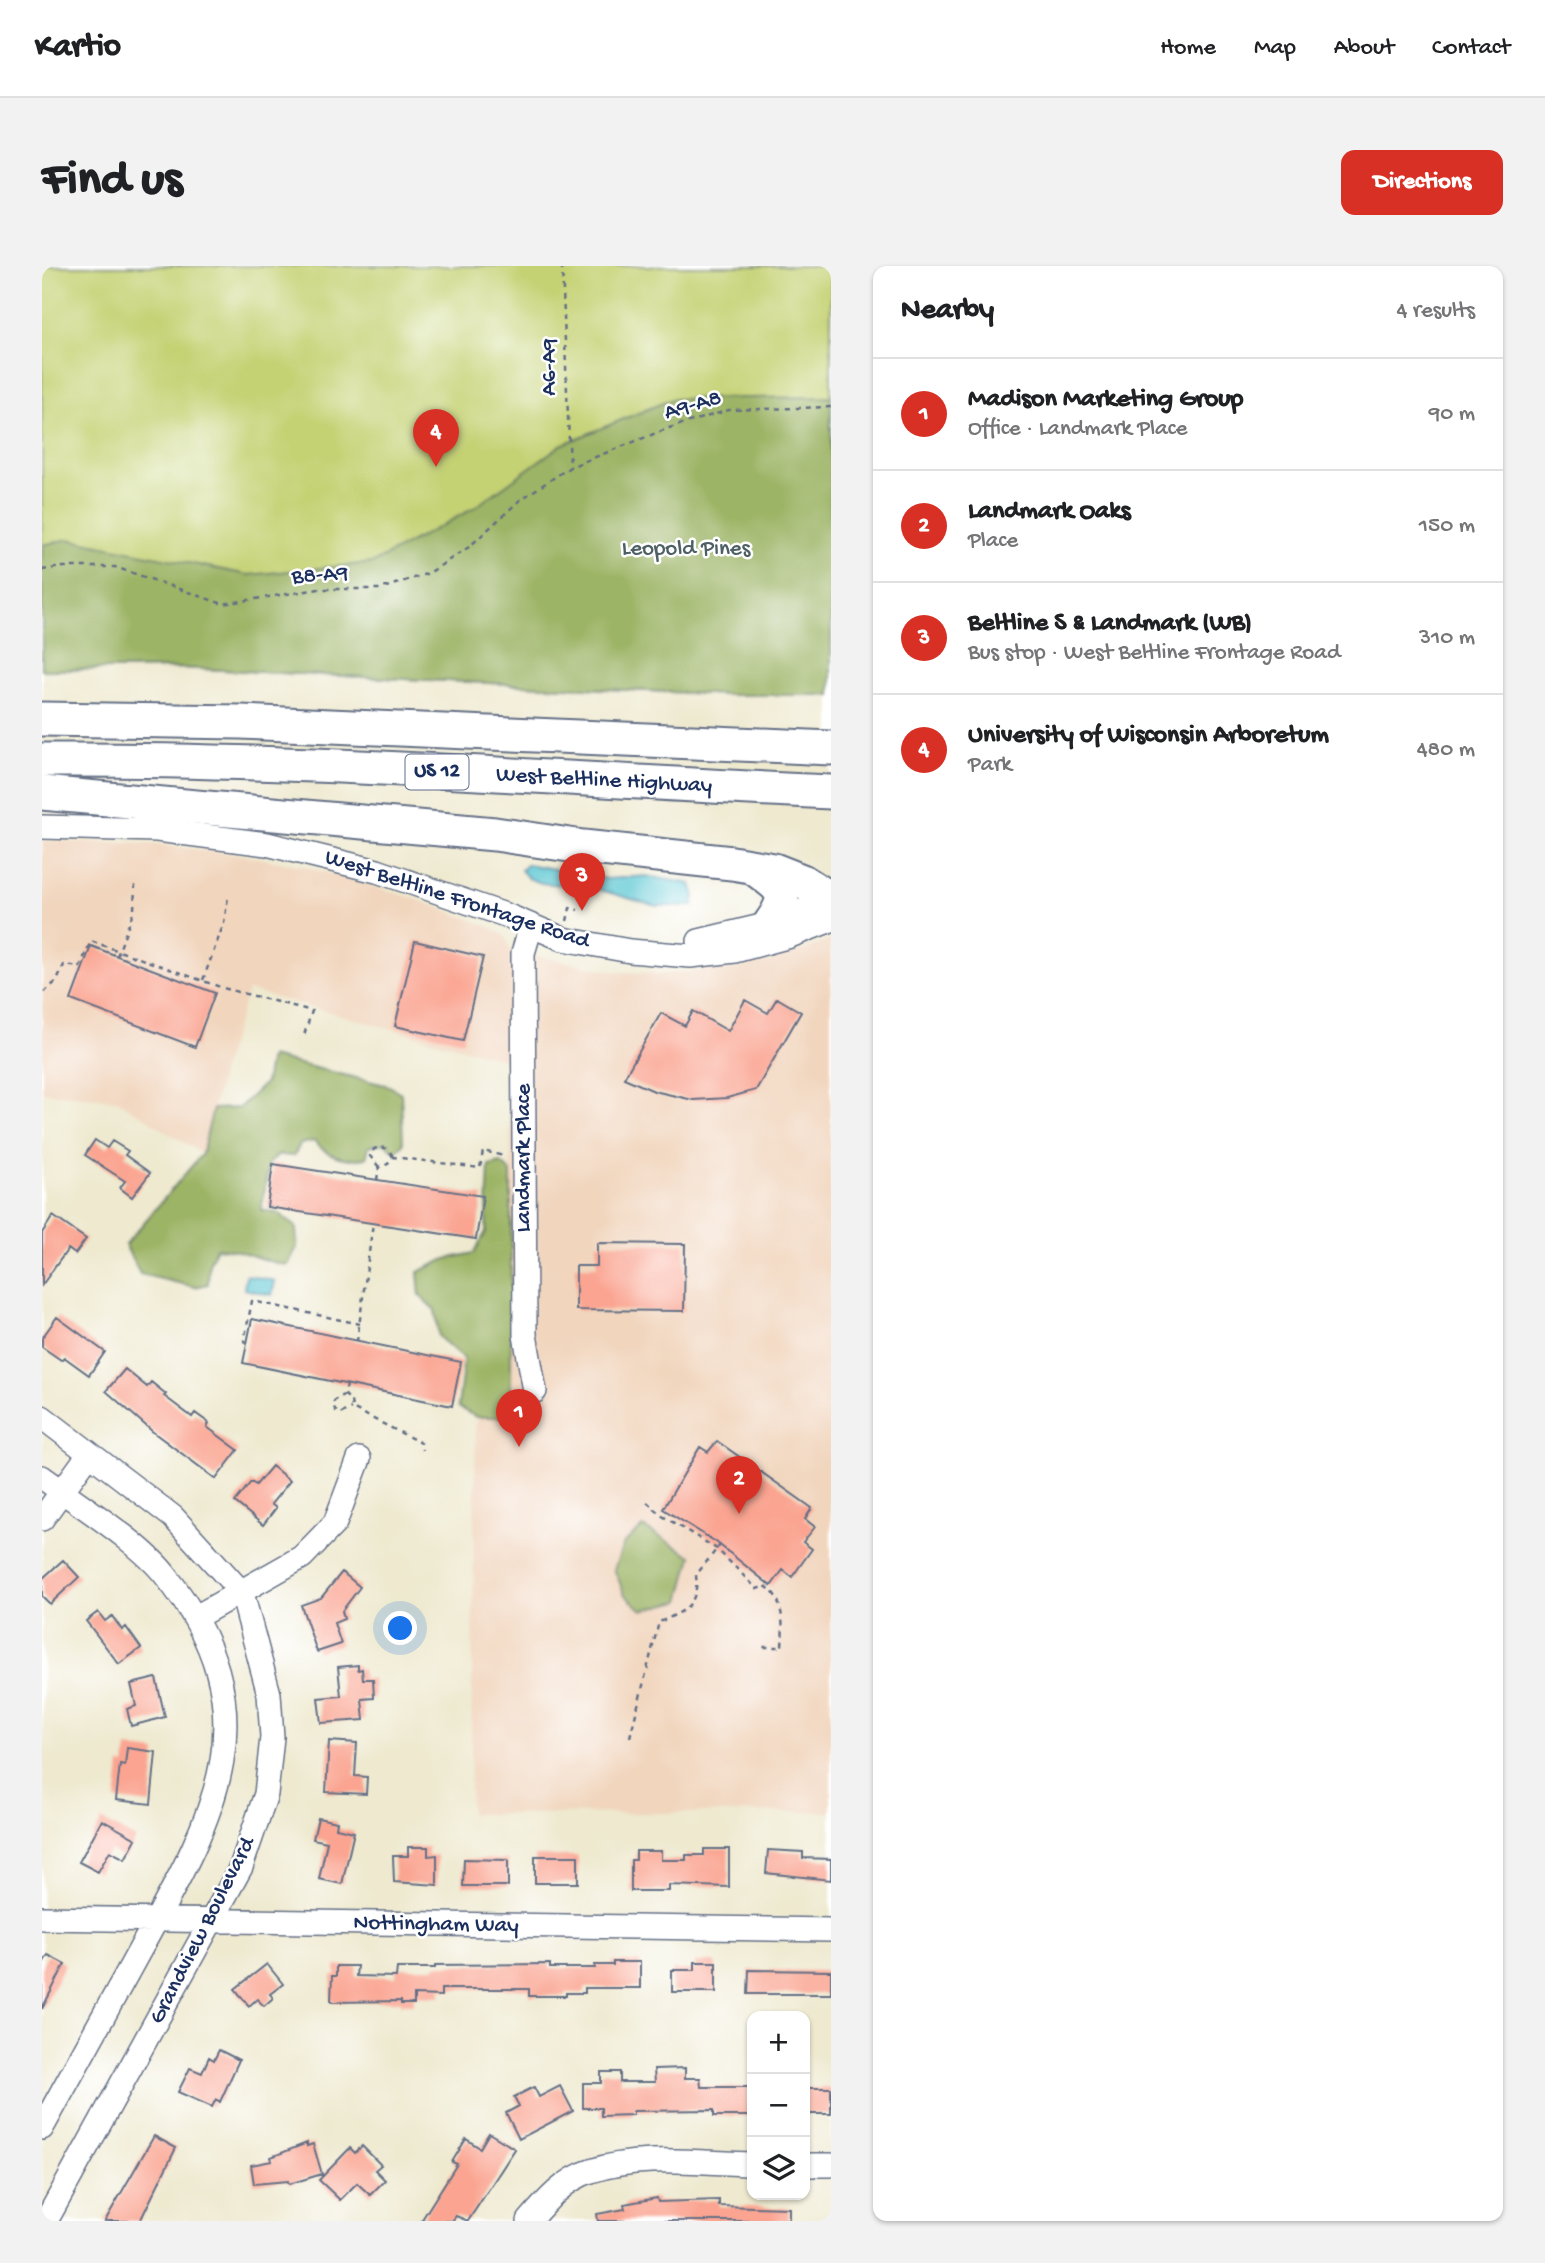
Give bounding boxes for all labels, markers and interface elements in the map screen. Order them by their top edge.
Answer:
text: Kartio [35,29,121,67]
text: Home [1160,34,1216,63]
text: Map [1254,34,1296,63]
text: About [1334,34,1394,63]
text: Contact [1432,34,1510,63]
button: Directions [1341,150,1503,215]
text: Find us [42,153,182,211]
text: Nearby [901,294,994,329]
text: 4 results [1396,298,1475,325]
street label: A6-A9 [537,338,564,396]
street label: A9-A8 [661,385,725,427]
text: Madison Marketing Group [968,385,1243,416]
text: 1 [919,401,929,428]
text: 90 m [1429,401,1475,428]
pin: 4 [413,409,459,467]
text: Office · Landmark Place [968,416,1187,443]
text: Landmark Oaks [968,497,1131,528]
text: 2 [918,513,930,540]
text: 150 m [1419,513,1475,540]
text: Place [968,528,1018,555]
park label: Leopold Pines [622,536,751,563]
street label: B8-A9 [290,561,350,592]
text: Beltline S & Landmark (WB) [968,609,1252,640]
text: 3 [918,625,930,652]
text: 310 m [1419,625,1475,652]
text: Bus stop · West Beltline Frontage Road [968,640,1340,667]
text: University of Wisconsin Arboretum [968,721,1329,752]
text: 4 [919,737,929,764]
text: 480 m [1417,737,1475,764]
text: Park [968,752,1012,779]
road number: US 12 [406,755,468,790]
street label: West Beltline Highway [495,762,713,800]
street label: West Beltline Frontage Road [321,844,594,956]
pin: 3 [559,853,605,911]
street label: Landmark Place [511,1082,538,1232]
pin: 1 [496,1389,542,1447]
pin: 2 [716,1456,762,1514]
your location [383,1611,417,1645]
street label: Grandview Boulevard [144,1832,262,2029]
street label: Nottingham Way [353,1910,519,1940]
map controls [747,2011,810,2200]
button: + [747,2011,810,2074]
button: − [747,2074,810,2137]
button: layers [747,2137,810,2200]

